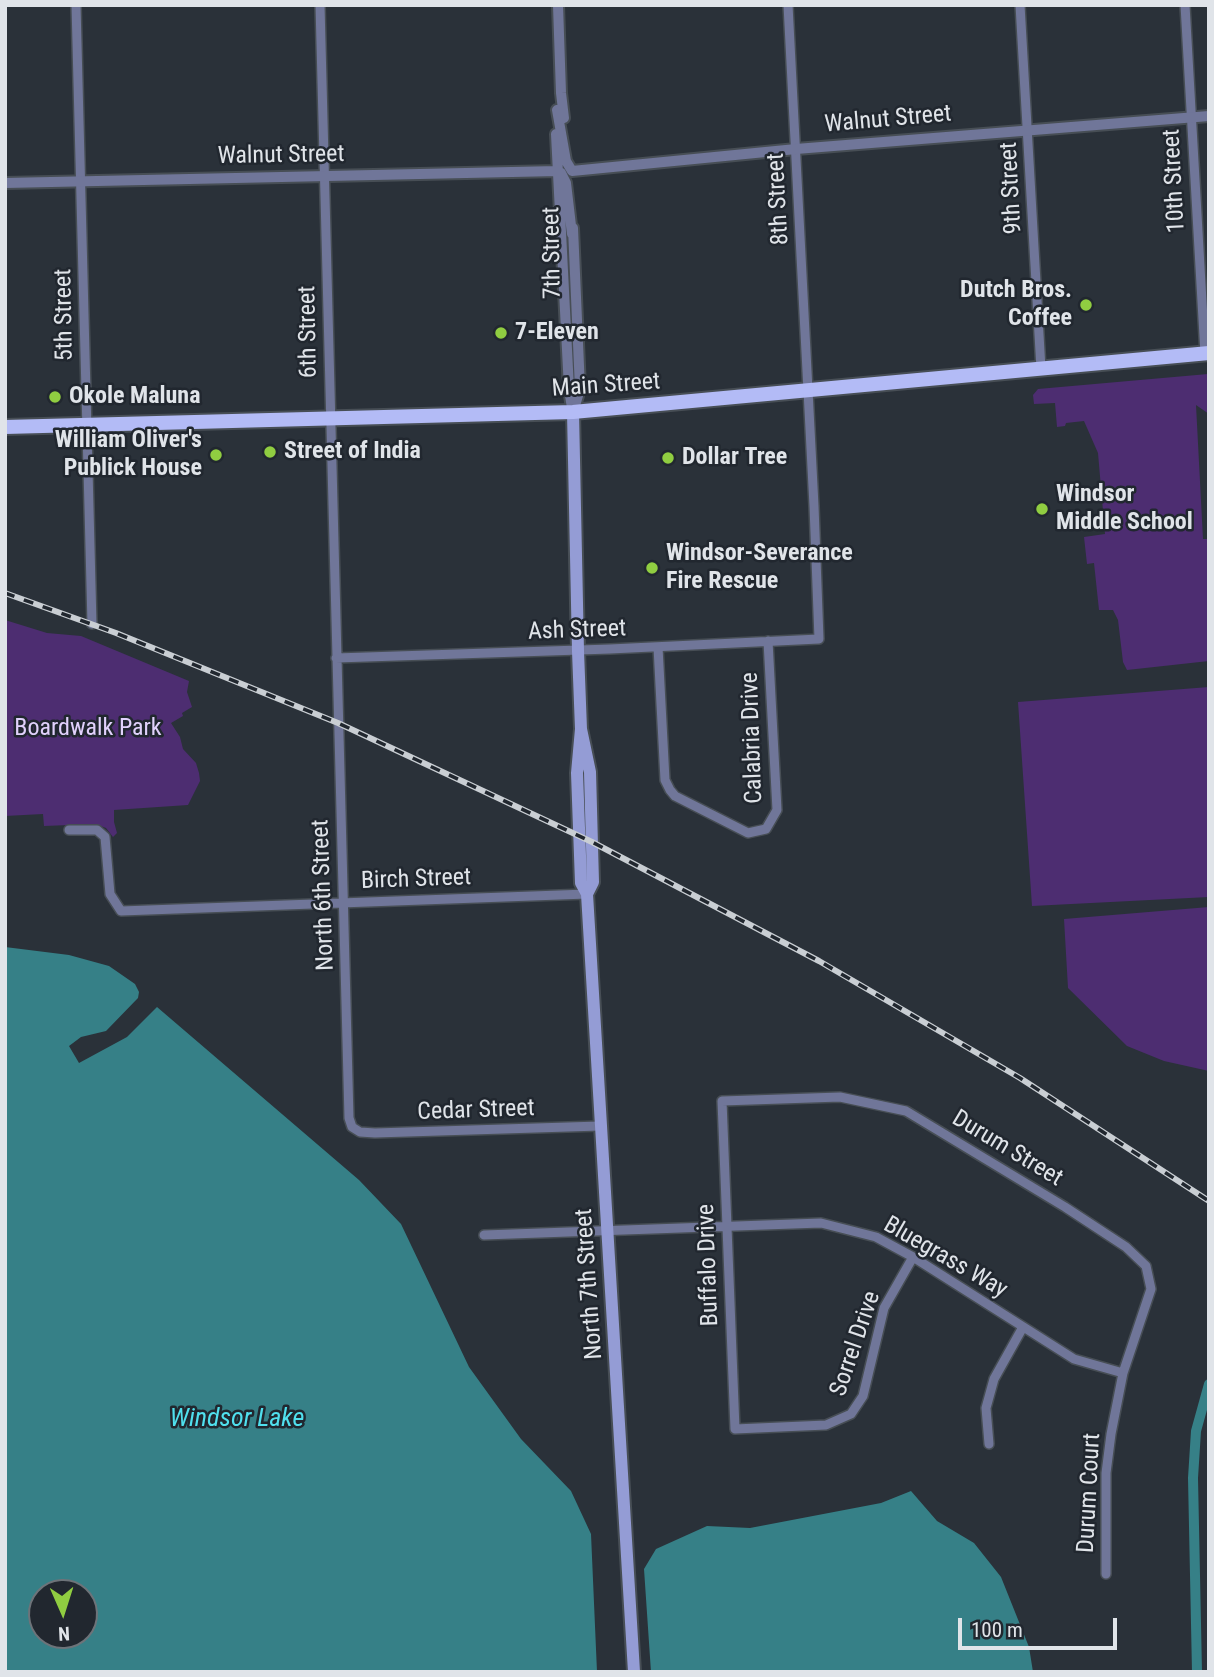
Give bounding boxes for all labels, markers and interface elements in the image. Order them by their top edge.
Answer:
street label: Walnut Street [824,100,952,140]
street label: 10th Street [1158,128,1192,234]
street label: Walnut Street [217,140,345,172]
street label: 9th Street [995,141,1029,235]
street label: 8th Street [762,152,796,246]
street label: 7th Street [538,207,568,299]
street label: 5th Street [50,269,80,361]
place label: Dutch Bros. Coffee [960,277,1072,333]
street label: 6th Street [294,286,324,378]
marker: Dutch Bros. Coffee [1078,297,1094,313]
place label: 7-Eleven [515,319,599,347]
marker: 7-Eleven [493,325,509,341]
street label: Main Street [551,368,661,404]
place label: Okole Maluna [69,383,200,411]
marker: Okole Maluna [47,389,63,405]
place label: William Oliver's Publick House [55,427,202,483]
place label: Street of India [284,438,421,466]
marker: Street of India [262,444,278,460]
place label: Dollar Tree [682,444,787,472]
marker: William Oliver's Publick House [208,447,224,463]
marker: Dollar Tree [660,450,676,466]
place label: Windsor Middle School [1056,481,1193,537]
marker: Windsor Middle School [1034,501,1050,517]
place label: Windsor-Severance Fire Rescue [666,540,853,596]
marker: Windsor-Severance Fire Rescue [644,560,660,576]
street label: Ash Street [527,615,627,647]
street label: Calabria Drive [736,672,770,804]
park label: Boardwalk Park [14,715,162,743]
street label: North 6th Street [307,819,341,971]
street label: Birch Street [360,864,472,896]
street label: Cedar Street [417,1095,535,1127]
street label: Durum Street [946,1105,1068,1193]
street label: Buffalo Drive [692,1203,726,1327]
street label: North 7th Street [570,1208,610,1360]
street label: Bluegrass Way [878,1211,1012,1305]
street label: Sorrel Drive [825,1288,887,1400]
water label: Windsor Lake [170,1403,304,1435]
street label: Durum Court [1072,1432,1108,1554]
north arrow [28,1579,98,1649]
scale bar [962,1604,1121,1648]
text: 100 m [971,1618,1023,1642]
text: N [58,1622,70,1645]

